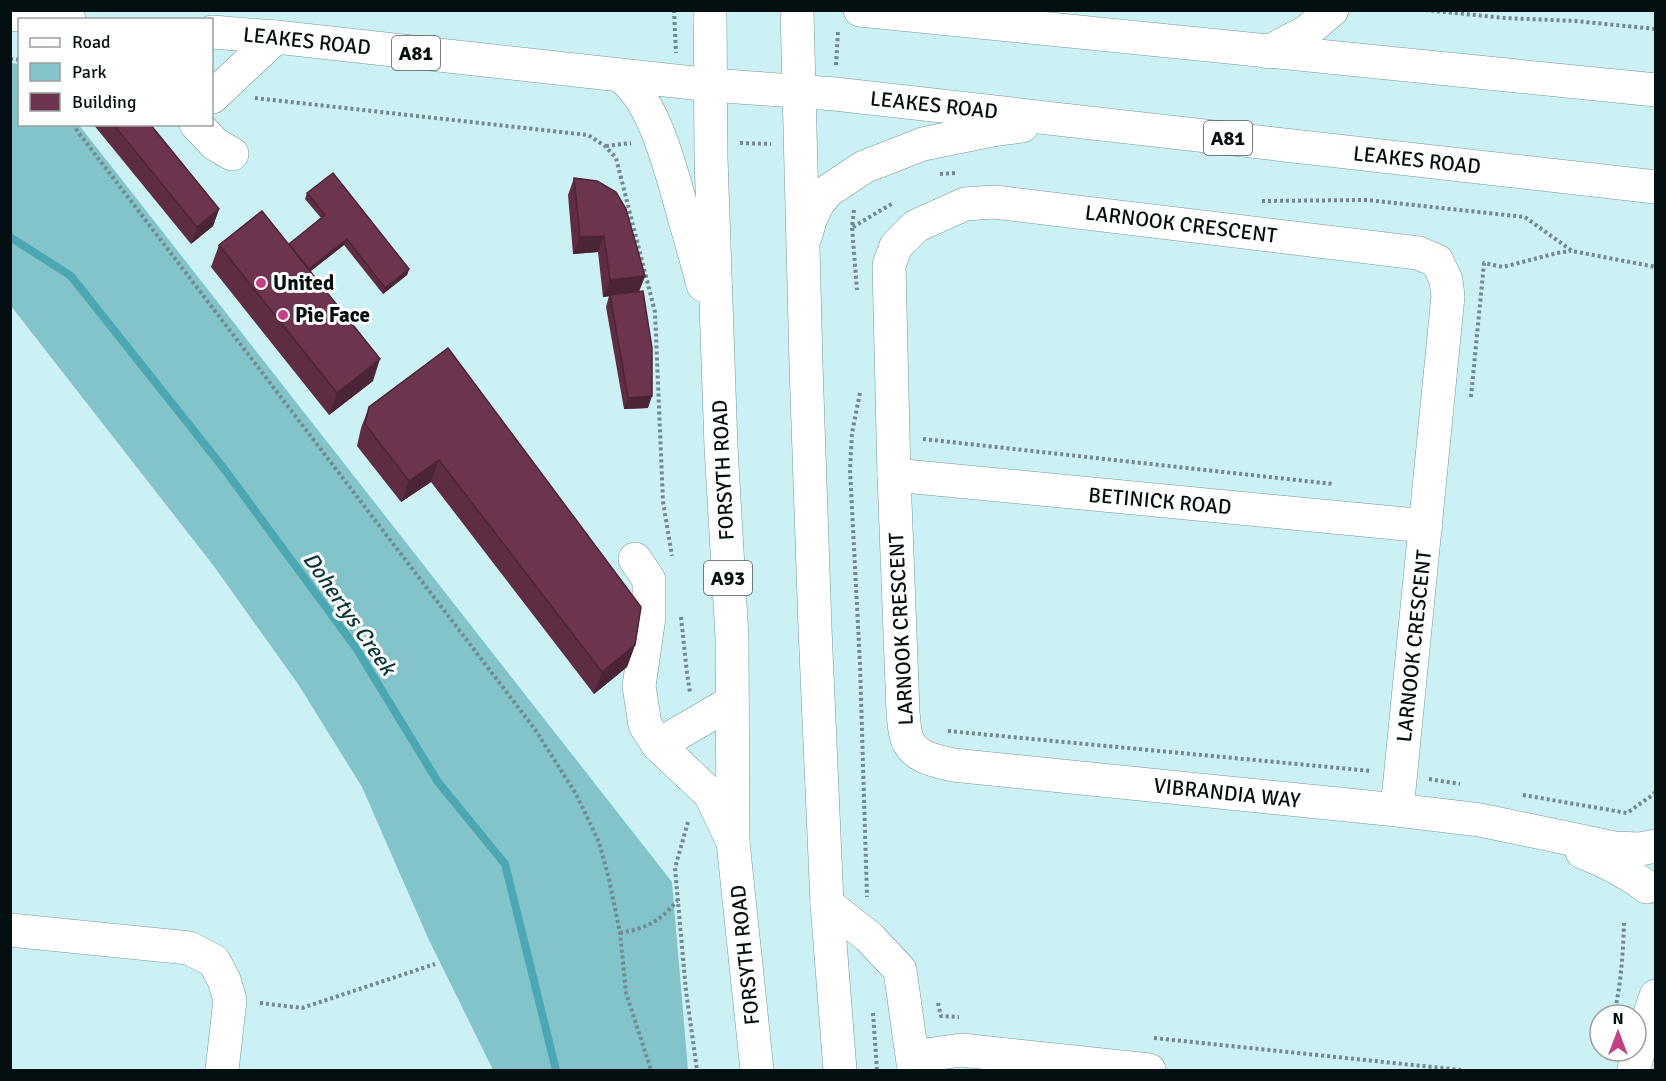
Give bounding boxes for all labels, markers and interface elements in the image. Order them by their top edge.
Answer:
legend [18,18,213,126]
street label: LEAKES ROAD [242,21,372,61]
text: Road [72,31,111,53]
road number: A81 [392,36,440,70]
text: Park [72,61,107,83]
street label: LEAKES ROAD [869,85,999,125]
text: Building [72,91,136,113]
road number: A81 [1204,121,1252,155]
street label: LEAKES ROAD [1352,140,1482,180]
street label: LARNOOK CRESCENT [1084,199,1279,249]
place label: United [273,270,334,296]
marker: United [254,276,268,290]
place label: Pie Face [295,302,370,328]
marker: Pie Face [276,308,290,322]
street label: FORSYTH ROAD [706,399,740,541]
street label: BETINICK ROAD [1087,482,1233,520]
street label: LARNOOK CRESCENT [883,531,919,726]
water label: Dohertys Creek [297,547,403,682]
street label: LARNOOK CRESCENT [1391,548,1437,743]
road number: A93 [704,561,752,595]
street label: VIBRANDIA WAY [1152,772,1302,814]
street label: FORSYTH ROAD [725,884,765,1026]
north arrow [1588,1003,1648,1063]
text: N [1612,1009,1624,1029]

